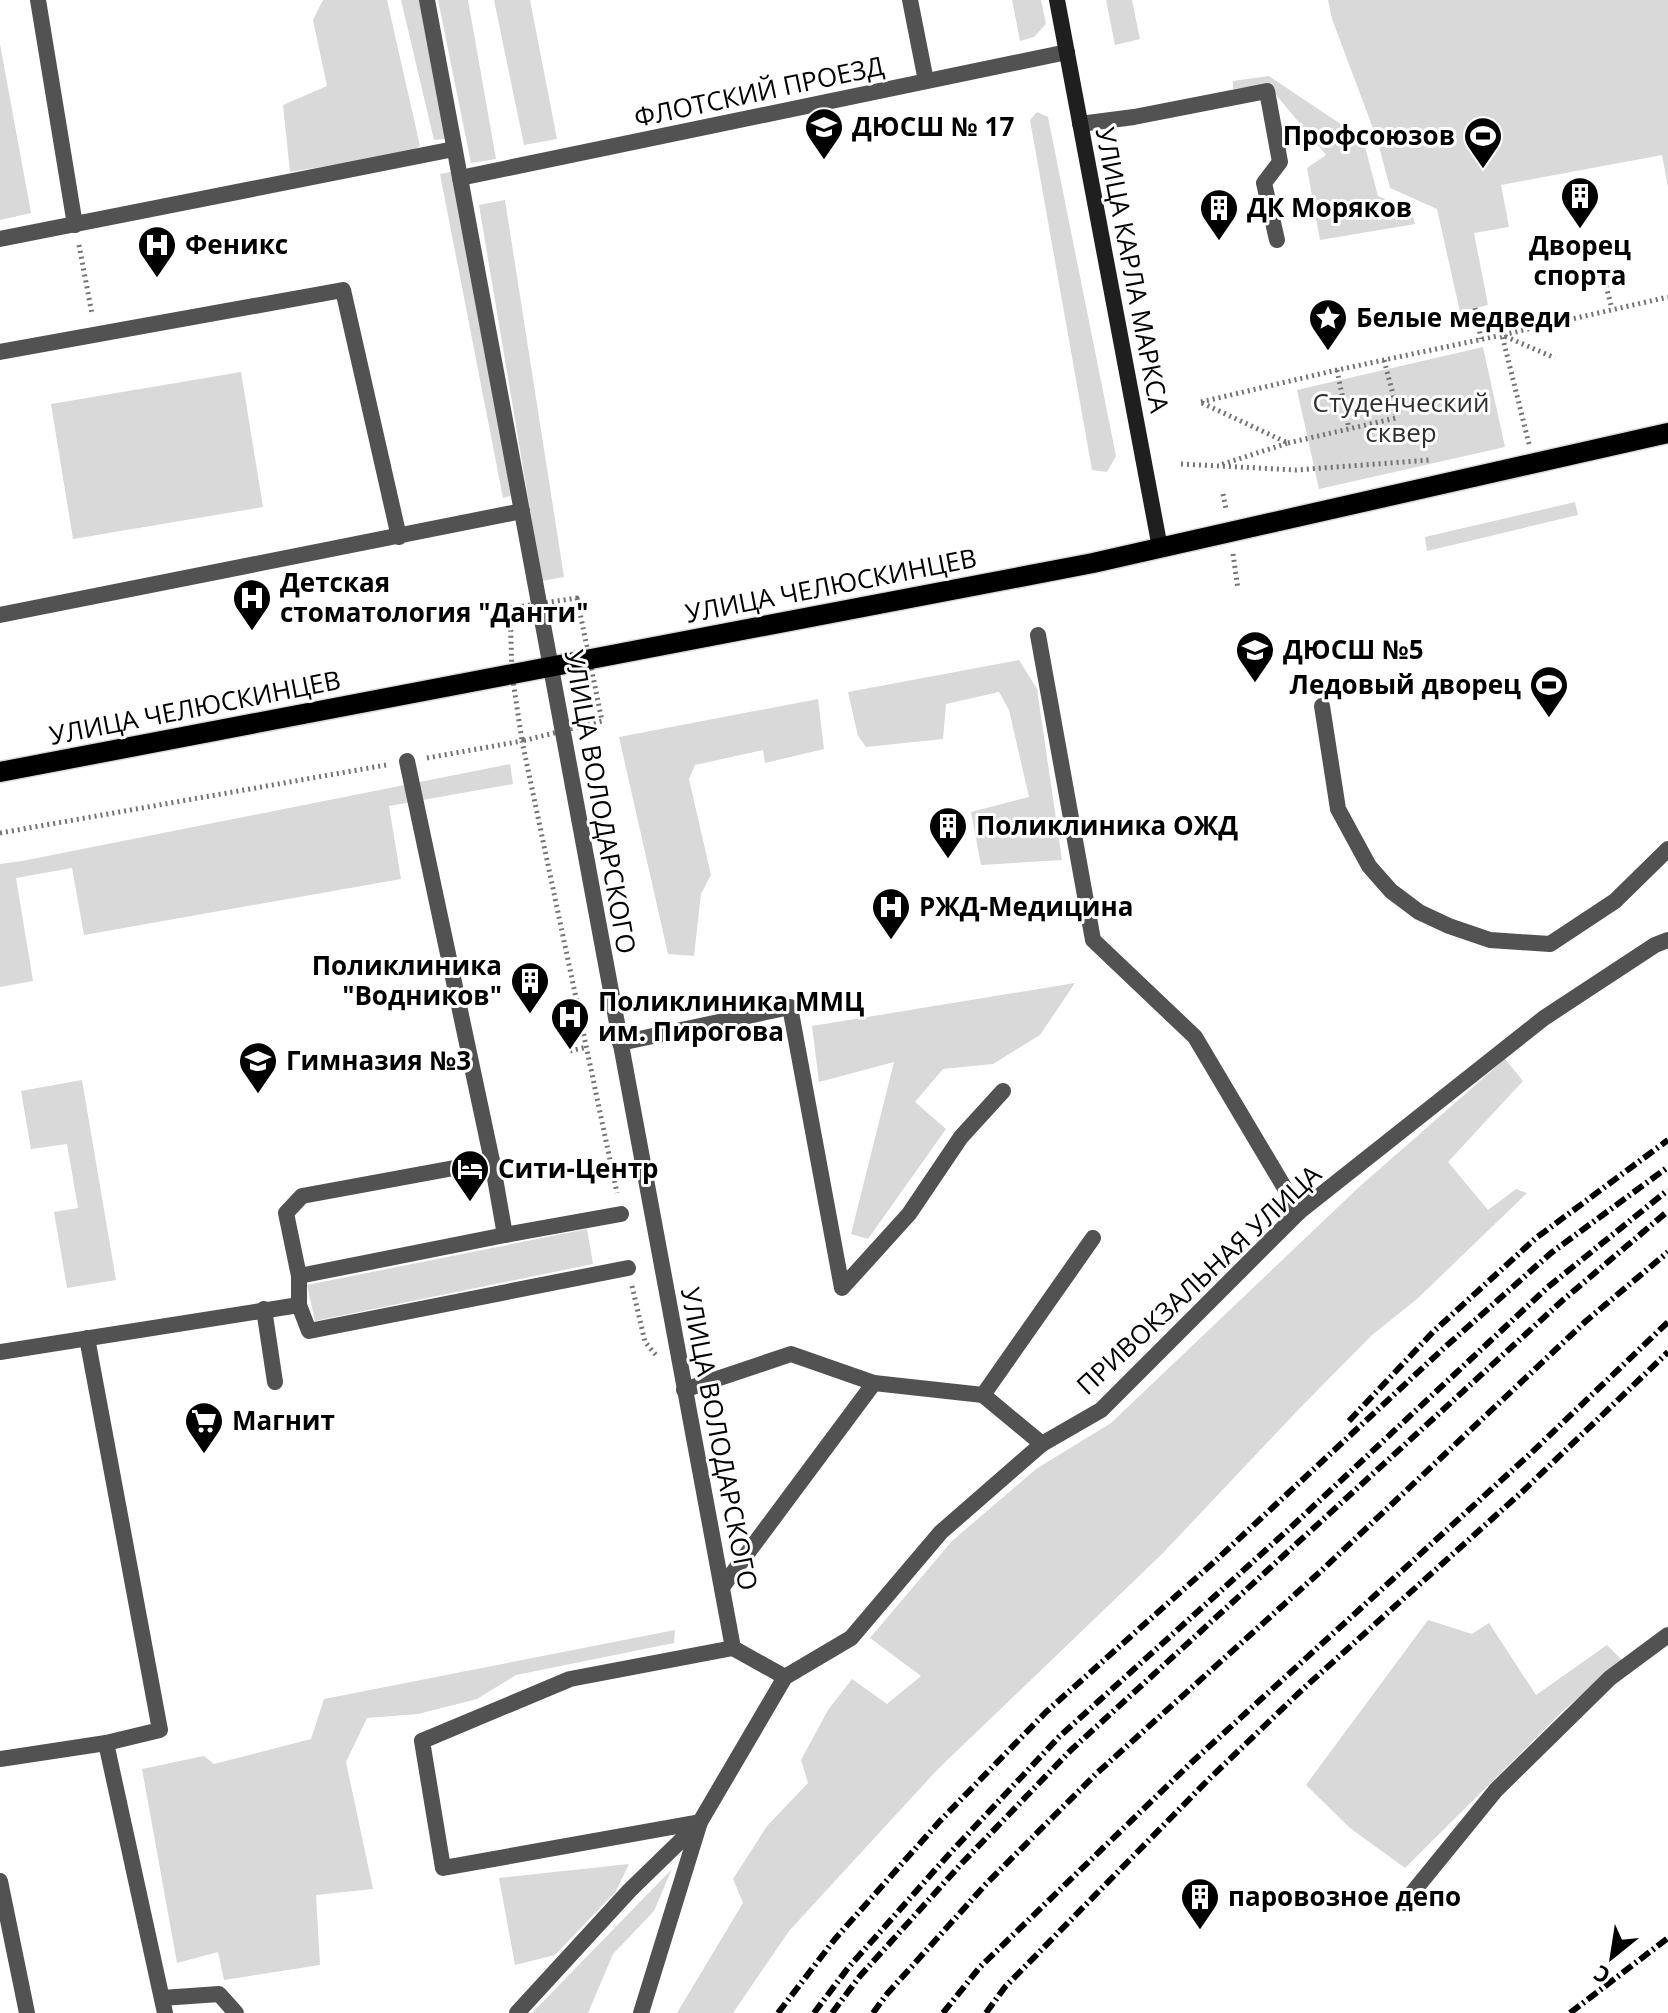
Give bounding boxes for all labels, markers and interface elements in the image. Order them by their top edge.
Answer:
street label: ФЛОТСКИЙ ПРОЕЗД [631,47,887,135]
school or university icon: ДЮСШ № 17 [803,106,845,161]
place label: ДЮСШ № 17 [852,108,1014,144]
sports icon: Профсоюзов [1462,115,1504,170]
place label: Профсоюзов [1283,117,1455,153]
street label: УЛИЦА КАРЛА МАРКСА [1088,124,1178,416]
building icon: Дворец спорта [1559,175,1601,230]
building icon: ДК Моряков [1198,187,1240,242]
place label: ДК Моряков [1247,189,1412,225]
hospital icon: Феникс [136,224,178,279]
place label: Феникс [185,226,288,262]
place label: Дворец спорта [1529,227,1631,293]
place icon: Белые медведи [1307,297,1349,352]
place label: Белые медведи [1356,299,1571,335]
park label: Студенческий сквер [1313,384,1489,450]
street label: УЛИЦА ЧЕЛЮСКИНЦЕВ [682,539,980,631]
place label: Детская стоматология "Данти" [280,564,589,630]
hospital icon: Детская стоматология "Данти" [231,577,273,632]
school or university icon: ДЮСШ №5 [1234,629,1276,684]
place label: ДЮСШ №5 [1283,631,1424,667]
street label: УЛИЦА ВОЛОДАРСКОГО [557,647,645,957]
street label: УЛИЦА ЧЕЛЮСКИНЦЕВ [46,661,344,753]
sports icon: Ледовый дворец [1528,664,1570,719]
place label: Ледовый дворец [1290,666,1521,702]
building icon: Поликлиника ОЖД [927,805,969,860]
place label: Поликлиника ОЖД [976,807,1238,843]
hospital icon: РЖД-Медицина [870,886,912,941]
place label: РЖД-Медицина [919,888,1133,924]
place label: Поликлиника "Водников" [312,947,502,1013]
building icon: Поликлиника "Водников" [509,960,551,1015]
place label: Поликлиника ММЦ им. Пирогова [598,983,864,1049]
hospital icon: Поликлиника ММЦ им. Пирогова [549,996,591,1051]
school or university icon: Гимназия №3 [237,1040,279,1095]
place label: Гимназия №3 [286,1042,471,1078]
hotel icon: Сити-Центр [449,1148,491,1203]
place label: Сити-Центр [498,1150,658,1186]
street label: ПРИВОКЗАЛЬНАЯ УЛИЦА [1068,1156,1329,1402]
street label: УЛИЦА ВОЛОДАРСКОГО [673,1284,767,1593]
supermarket icon: Магнит [183,1400,225,1455]
place label: Магнит [232,1402,335,1438]
building icon: паровозное депо [1179,1876,1221,1931]
place label: паровозное депо [1228,1878,1461,1914]
north arrow [1572,1917,1652,1997]
text: С [1588,1959,1615,1992]

